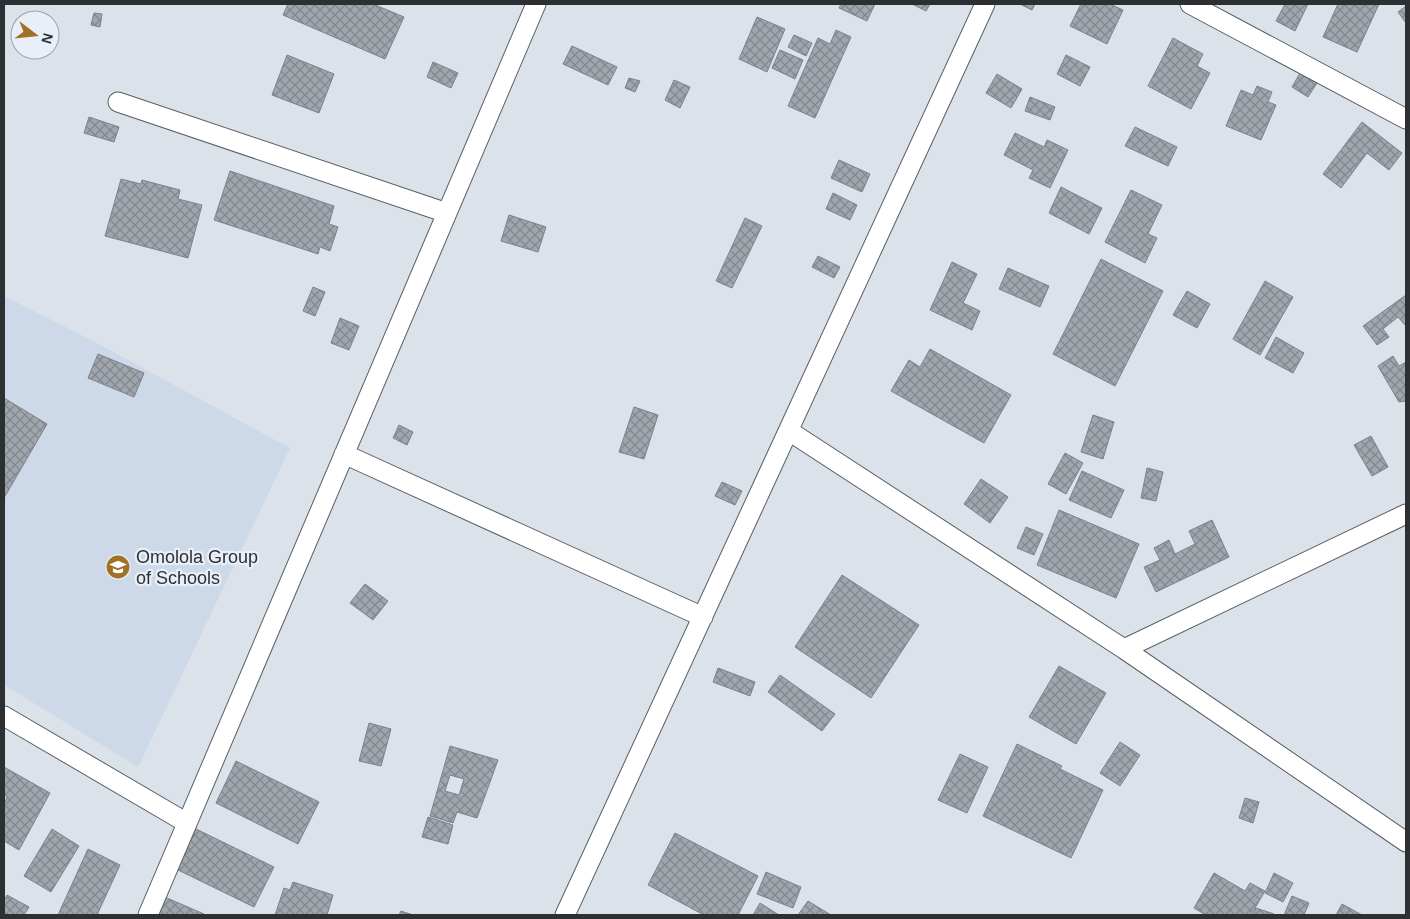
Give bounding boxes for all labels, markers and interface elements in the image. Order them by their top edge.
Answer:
north arrow [10,10,60,60]
text: N [38,32,57,46]
place label: Omolola Group of Schools [136,547,258,588]
school or university icon: Omolola Group of Schools [105,554,131,580]

